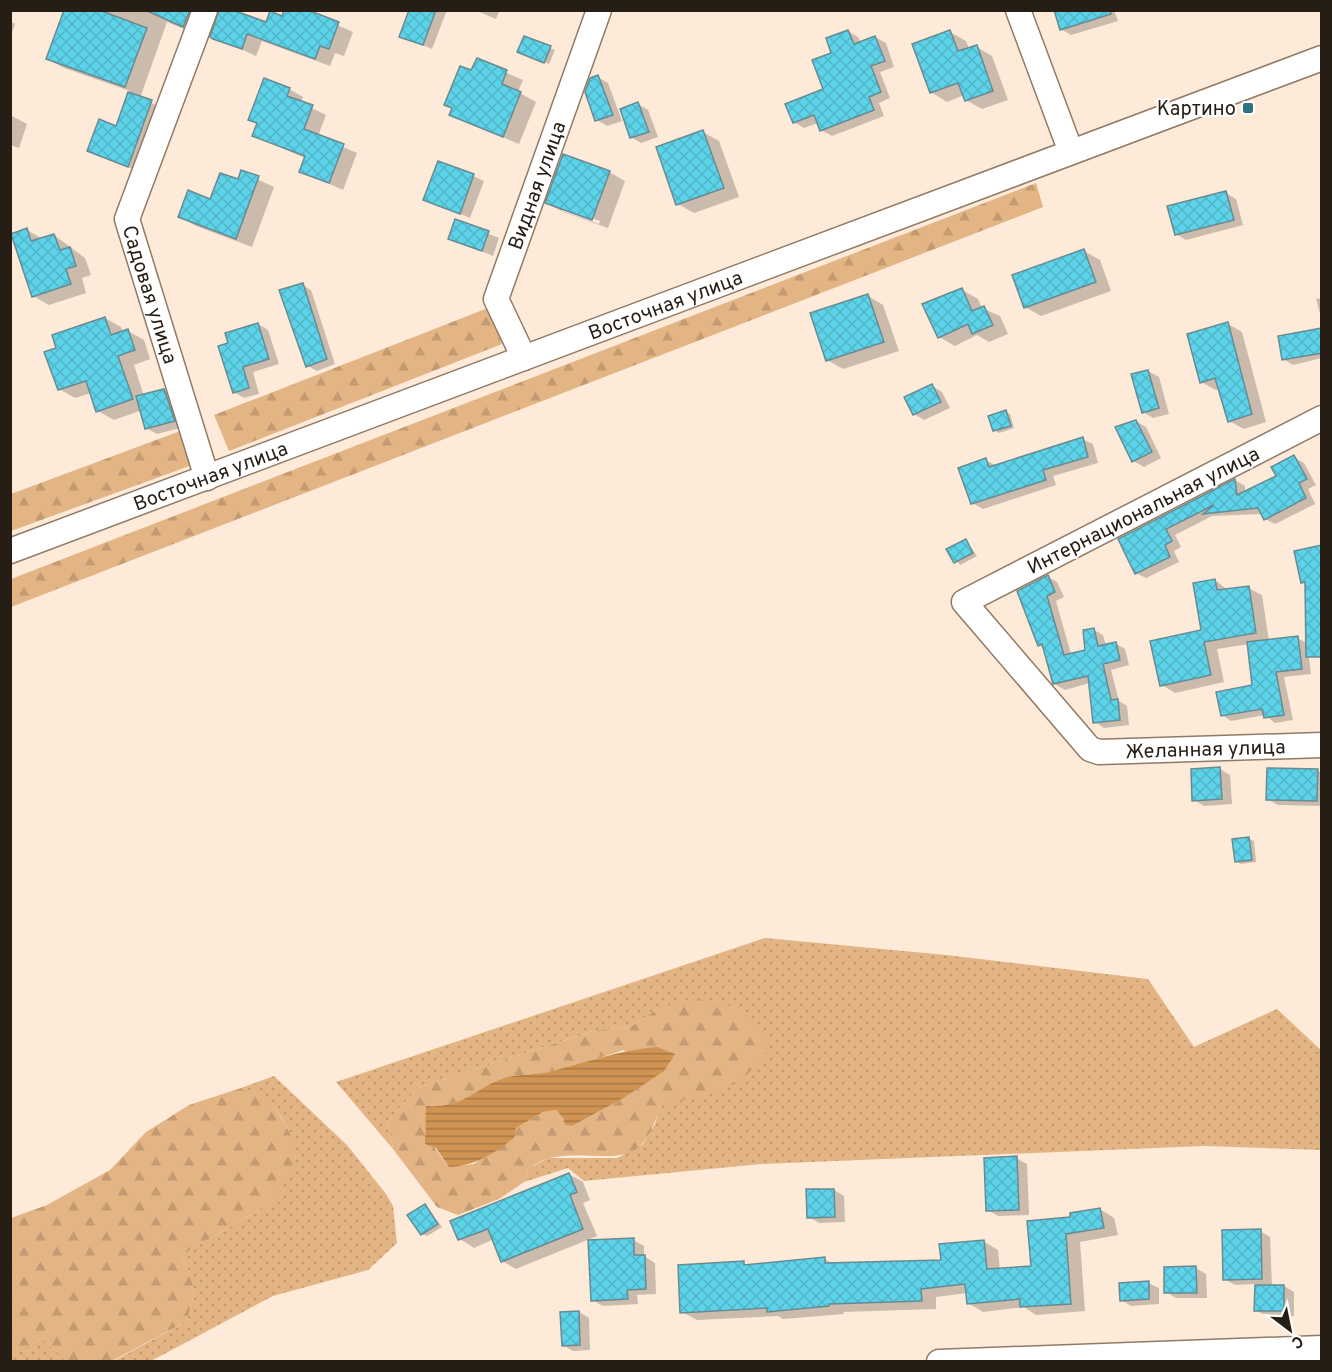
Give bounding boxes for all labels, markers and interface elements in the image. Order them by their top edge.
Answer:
place label: Картино [1157,97,1236,123]
marker: Картино [1241,101,1255,115]
street label: Видная улица [504,118,573,254]
street label: Садовая улица [115,223,182,367]
street label: Восточная улица [585,266,747,347]
street label: Восточная улица [130,437,292,518]
street label: Интернациональная улица [1023,442,1264,582]
street label: Желанная улица [1125,735,1286,766]
north arrow [1260,1300,1320,1360]
text: С [1287,1330,1307,1352]

